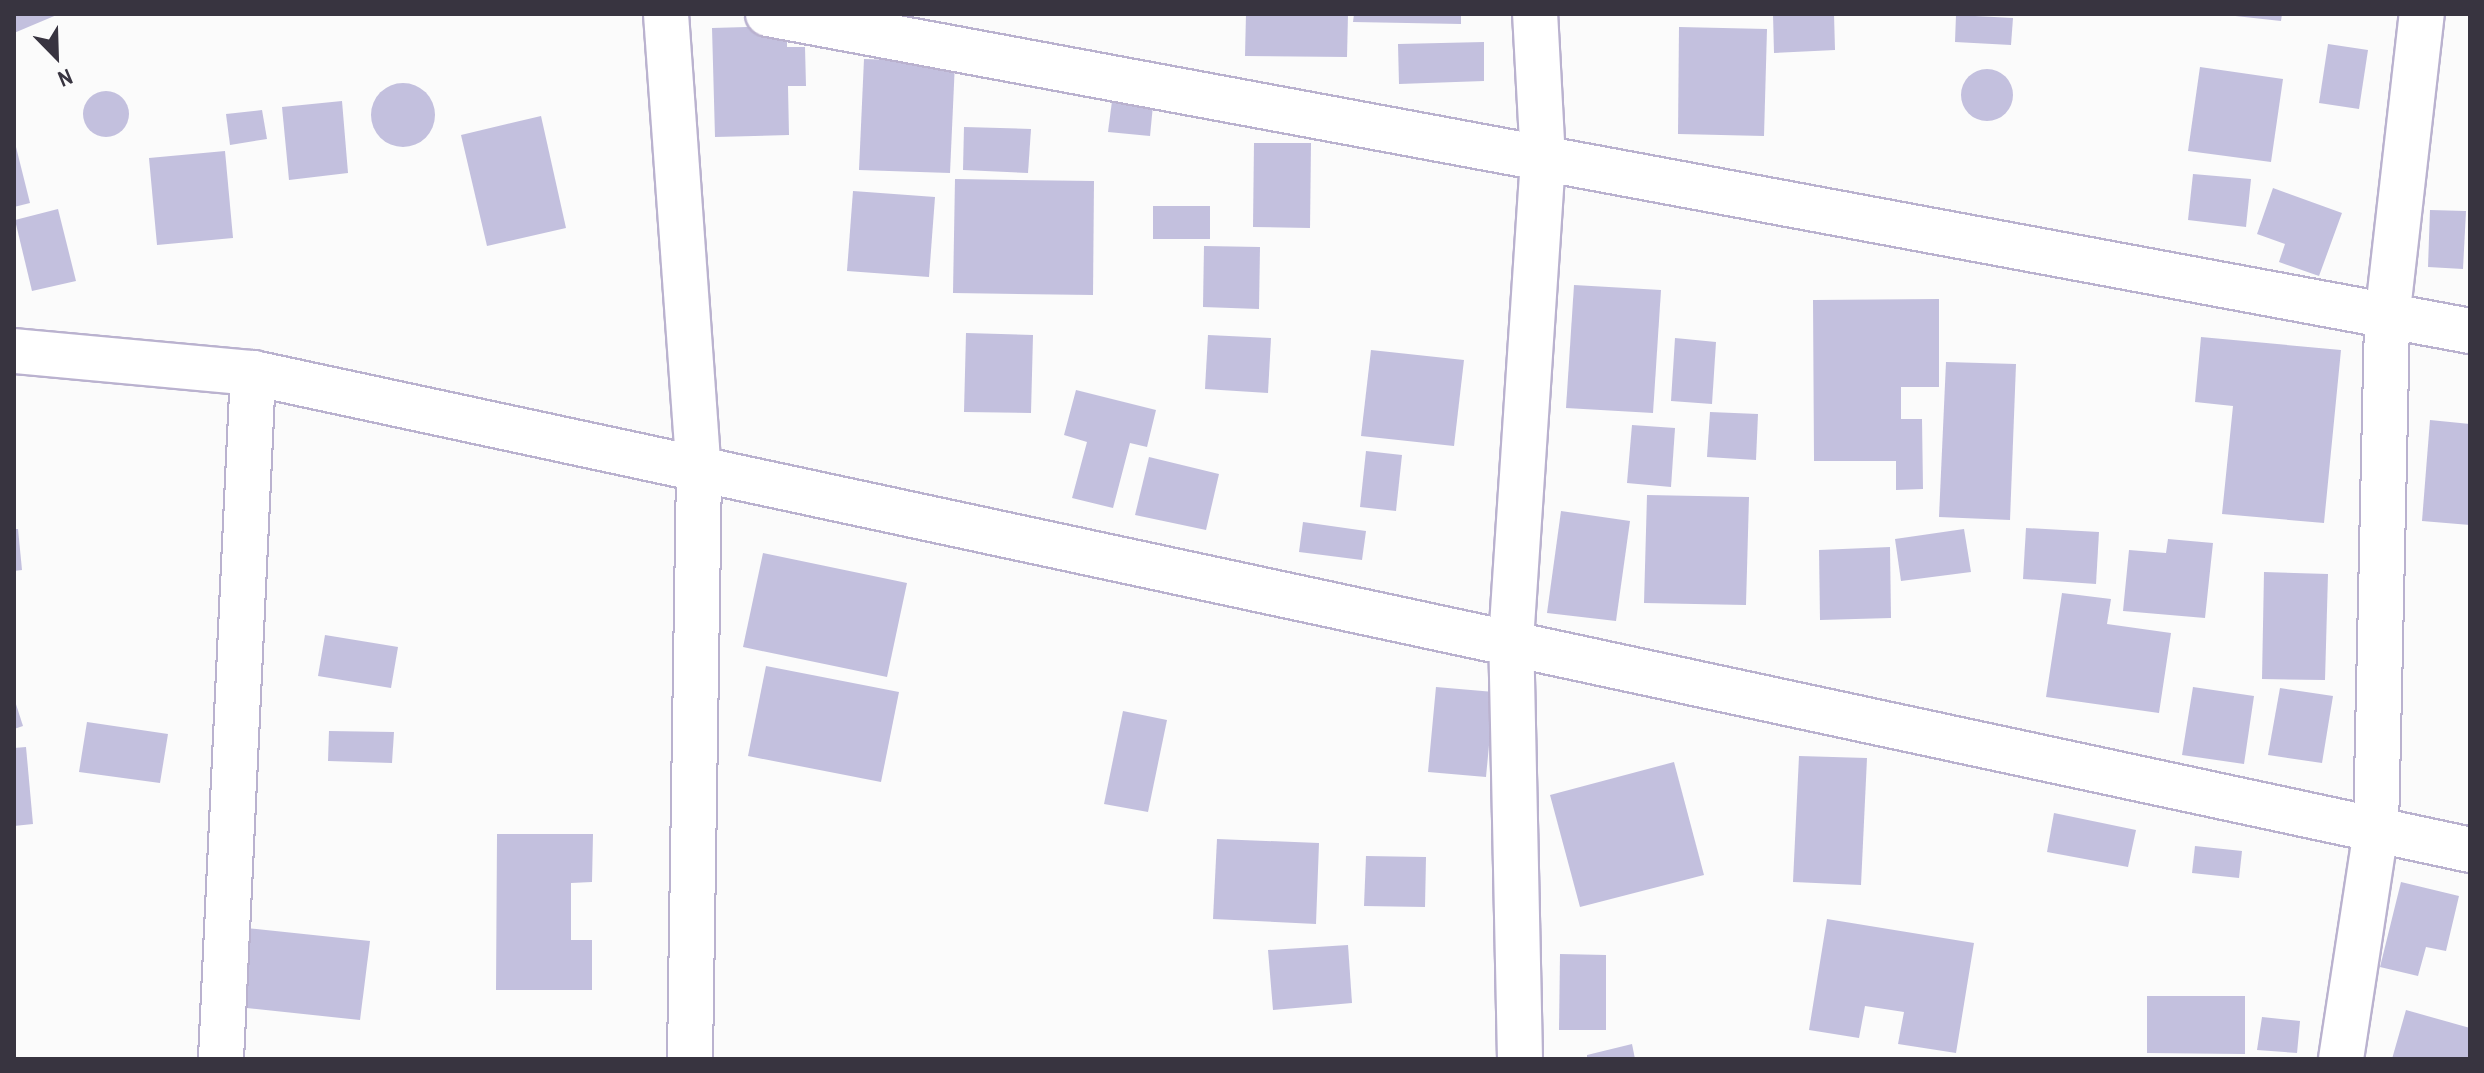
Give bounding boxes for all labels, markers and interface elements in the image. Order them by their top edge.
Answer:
north arrow [16,16,96,96]
text: N [54,62,77,94]

